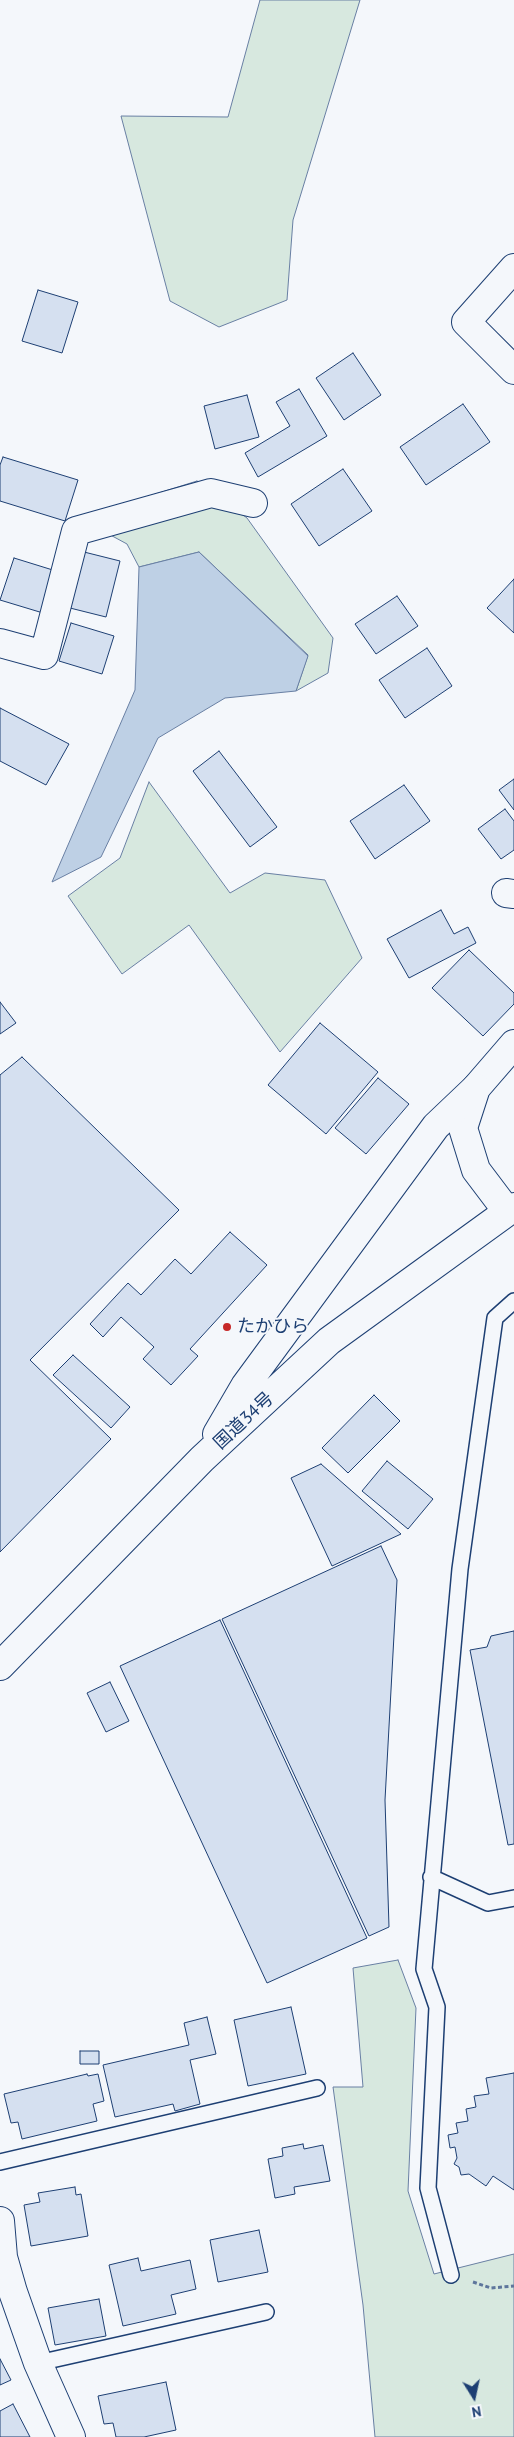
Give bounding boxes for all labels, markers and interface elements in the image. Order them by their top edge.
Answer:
place label: たかひら [237,1316,309,1338]
marker: たかひら [221,1321,233,1333]
street label: 国道34号 [210,1388,278,1454]
north arrow [449,2372,499,2422]
text: N [471,2402,483,2421]

